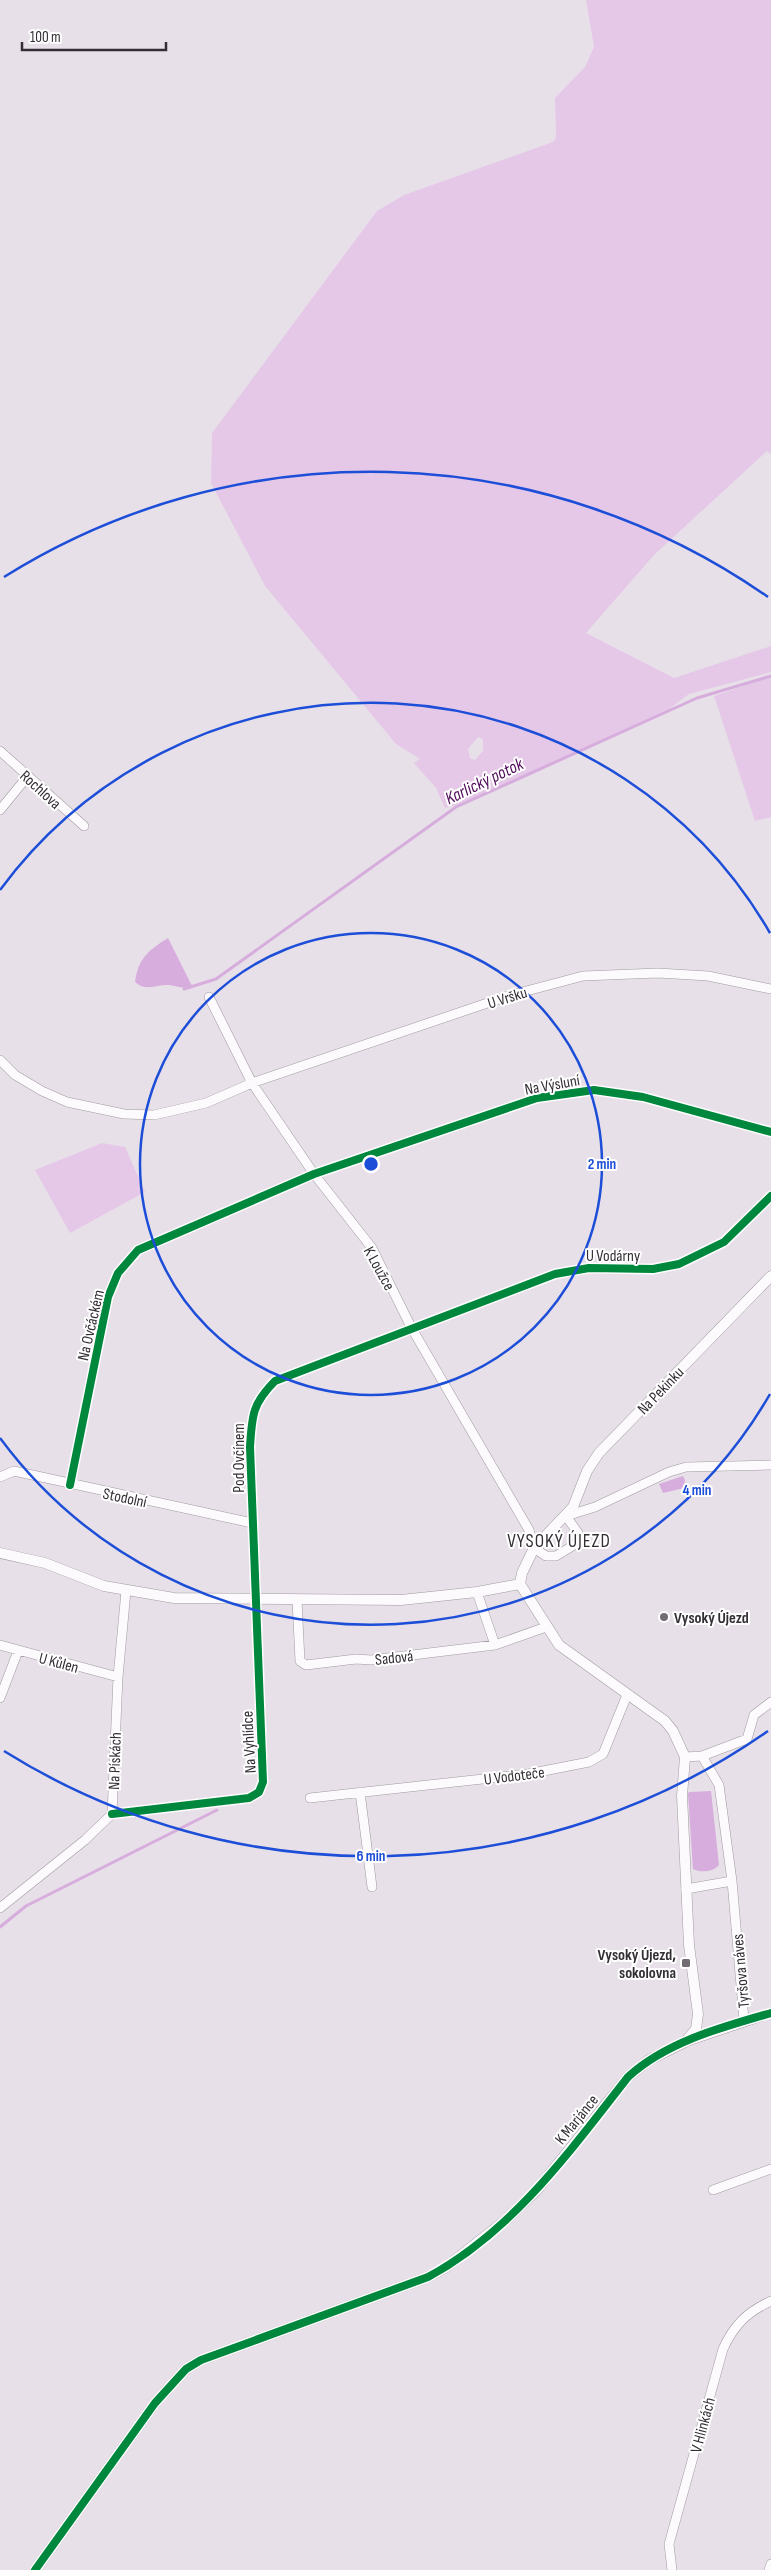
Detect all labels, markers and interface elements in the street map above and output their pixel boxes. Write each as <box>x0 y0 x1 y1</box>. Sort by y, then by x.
scale bar <box>22 20 166 52</box>
text: 100 m <box>30 28 61 47</box>
water label: Karlický potok <box>442 753 528 809</box>
street label: Rochlova <box>16 767 64 813</box>
street label: U Vršku <box>485 983 529 1013</box>
street label: Na Výsluní <box>523 1071 581 1100</box>
centre of rings <box>362 1155 380 1173</box>
text: 2 min <box>588 1155 616 1174</box>
street label: K Loužce <box>359 1243 398 1294</box>
street label: U Vodárny <box>586 1247 640 1266</box>
street label: Na Ovčáckém <box>74 1288 109 1363</box>
street label: Na Pekinku <box>634 1363 688 1419</box>
street label: Pod Ovčínem <box>230 1423 249 1493</box>
text: 4 min <box>683 1481 711 1500</box>
street label: Stodolní <box>101 1485 148 1512</box>
district label: VYSOKÝ ÚJEZD <box>507 1530 611 1553</box>
place label: Vysoký Újezd <box>674 1609 749 1628</box>
marker: Vysoký Újezd <box>658 1611 670 1623</box>
street label: Sadová <box>374 1647 414 1670</box>
street label: U Kůlen <box>37 1649 81 1678</box>
street label: Na Vyhlídce <box>238 1710 261 1774</box>
street label: Na Pískách <box>105 1732 126 1790</box>
street label: U Vodoteče <box>483 1763 546 1790</box>
text: 6 min <box>356 1847 386 1866</box>
street label: Tyršova náves <box>729 1933 754 2009</box>
place label: Vysoký Újezd, sokolovna <box>598 1946 676 1983</box>
marker: Vysoký Újezd, sokolovna <box>680 1957 692 1969</box>
street label: K Marjánce <box>551 2091 603 2149</box>
street label: V Hlinkách <box>687 2396 720 2455</box>

